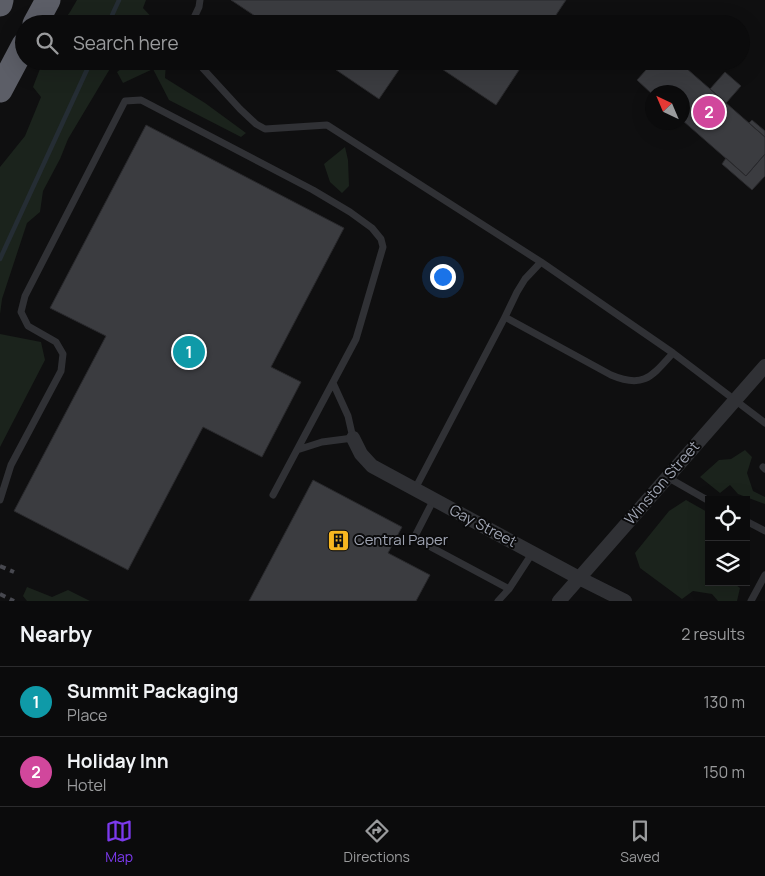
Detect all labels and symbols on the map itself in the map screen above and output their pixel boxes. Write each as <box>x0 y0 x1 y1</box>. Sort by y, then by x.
north arrow <box>645 85 690 130</box>
pin: 2 <box>693 93 725 131</box>
your location <box>430 264 456 290</box>
pin: 1 <box>173 333 205 371</box>
street label: Winston Street <box>619 436 704 529</box>
street label: Gay Street <box>446 499 521 552</box>
building icon: Central Paper <box>326 528 350 552</box>
place label: Central Paper <box>354 529 449 550</box>

